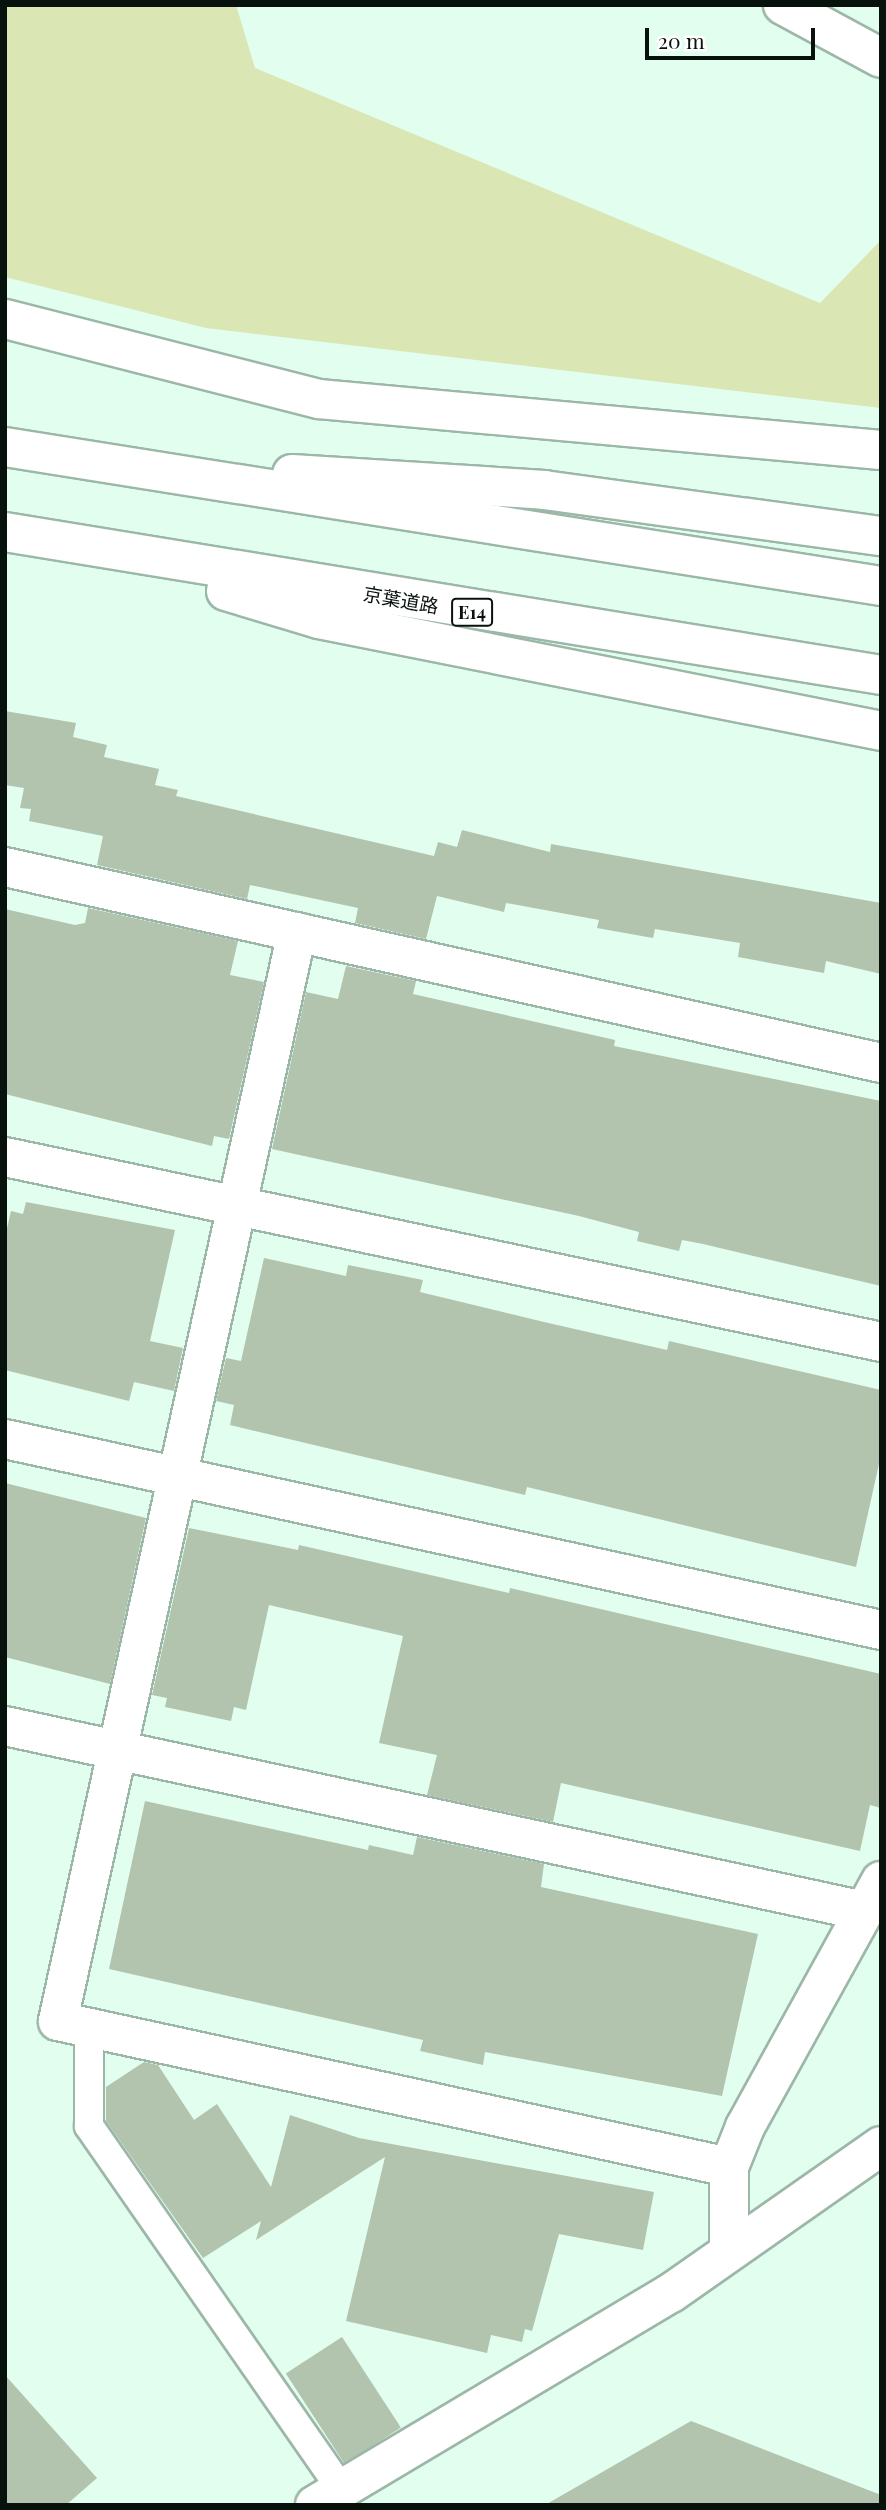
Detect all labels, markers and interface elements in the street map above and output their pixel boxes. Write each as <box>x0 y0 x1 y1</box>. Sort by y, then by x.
scale bar <box>648 14 818 58</box>
text: 20 m <box>658 26 705 54</box>
street label: 京葉道路 <box>362 582 440 618</box>
road number: E14 <box>451 598 493 626</box>

